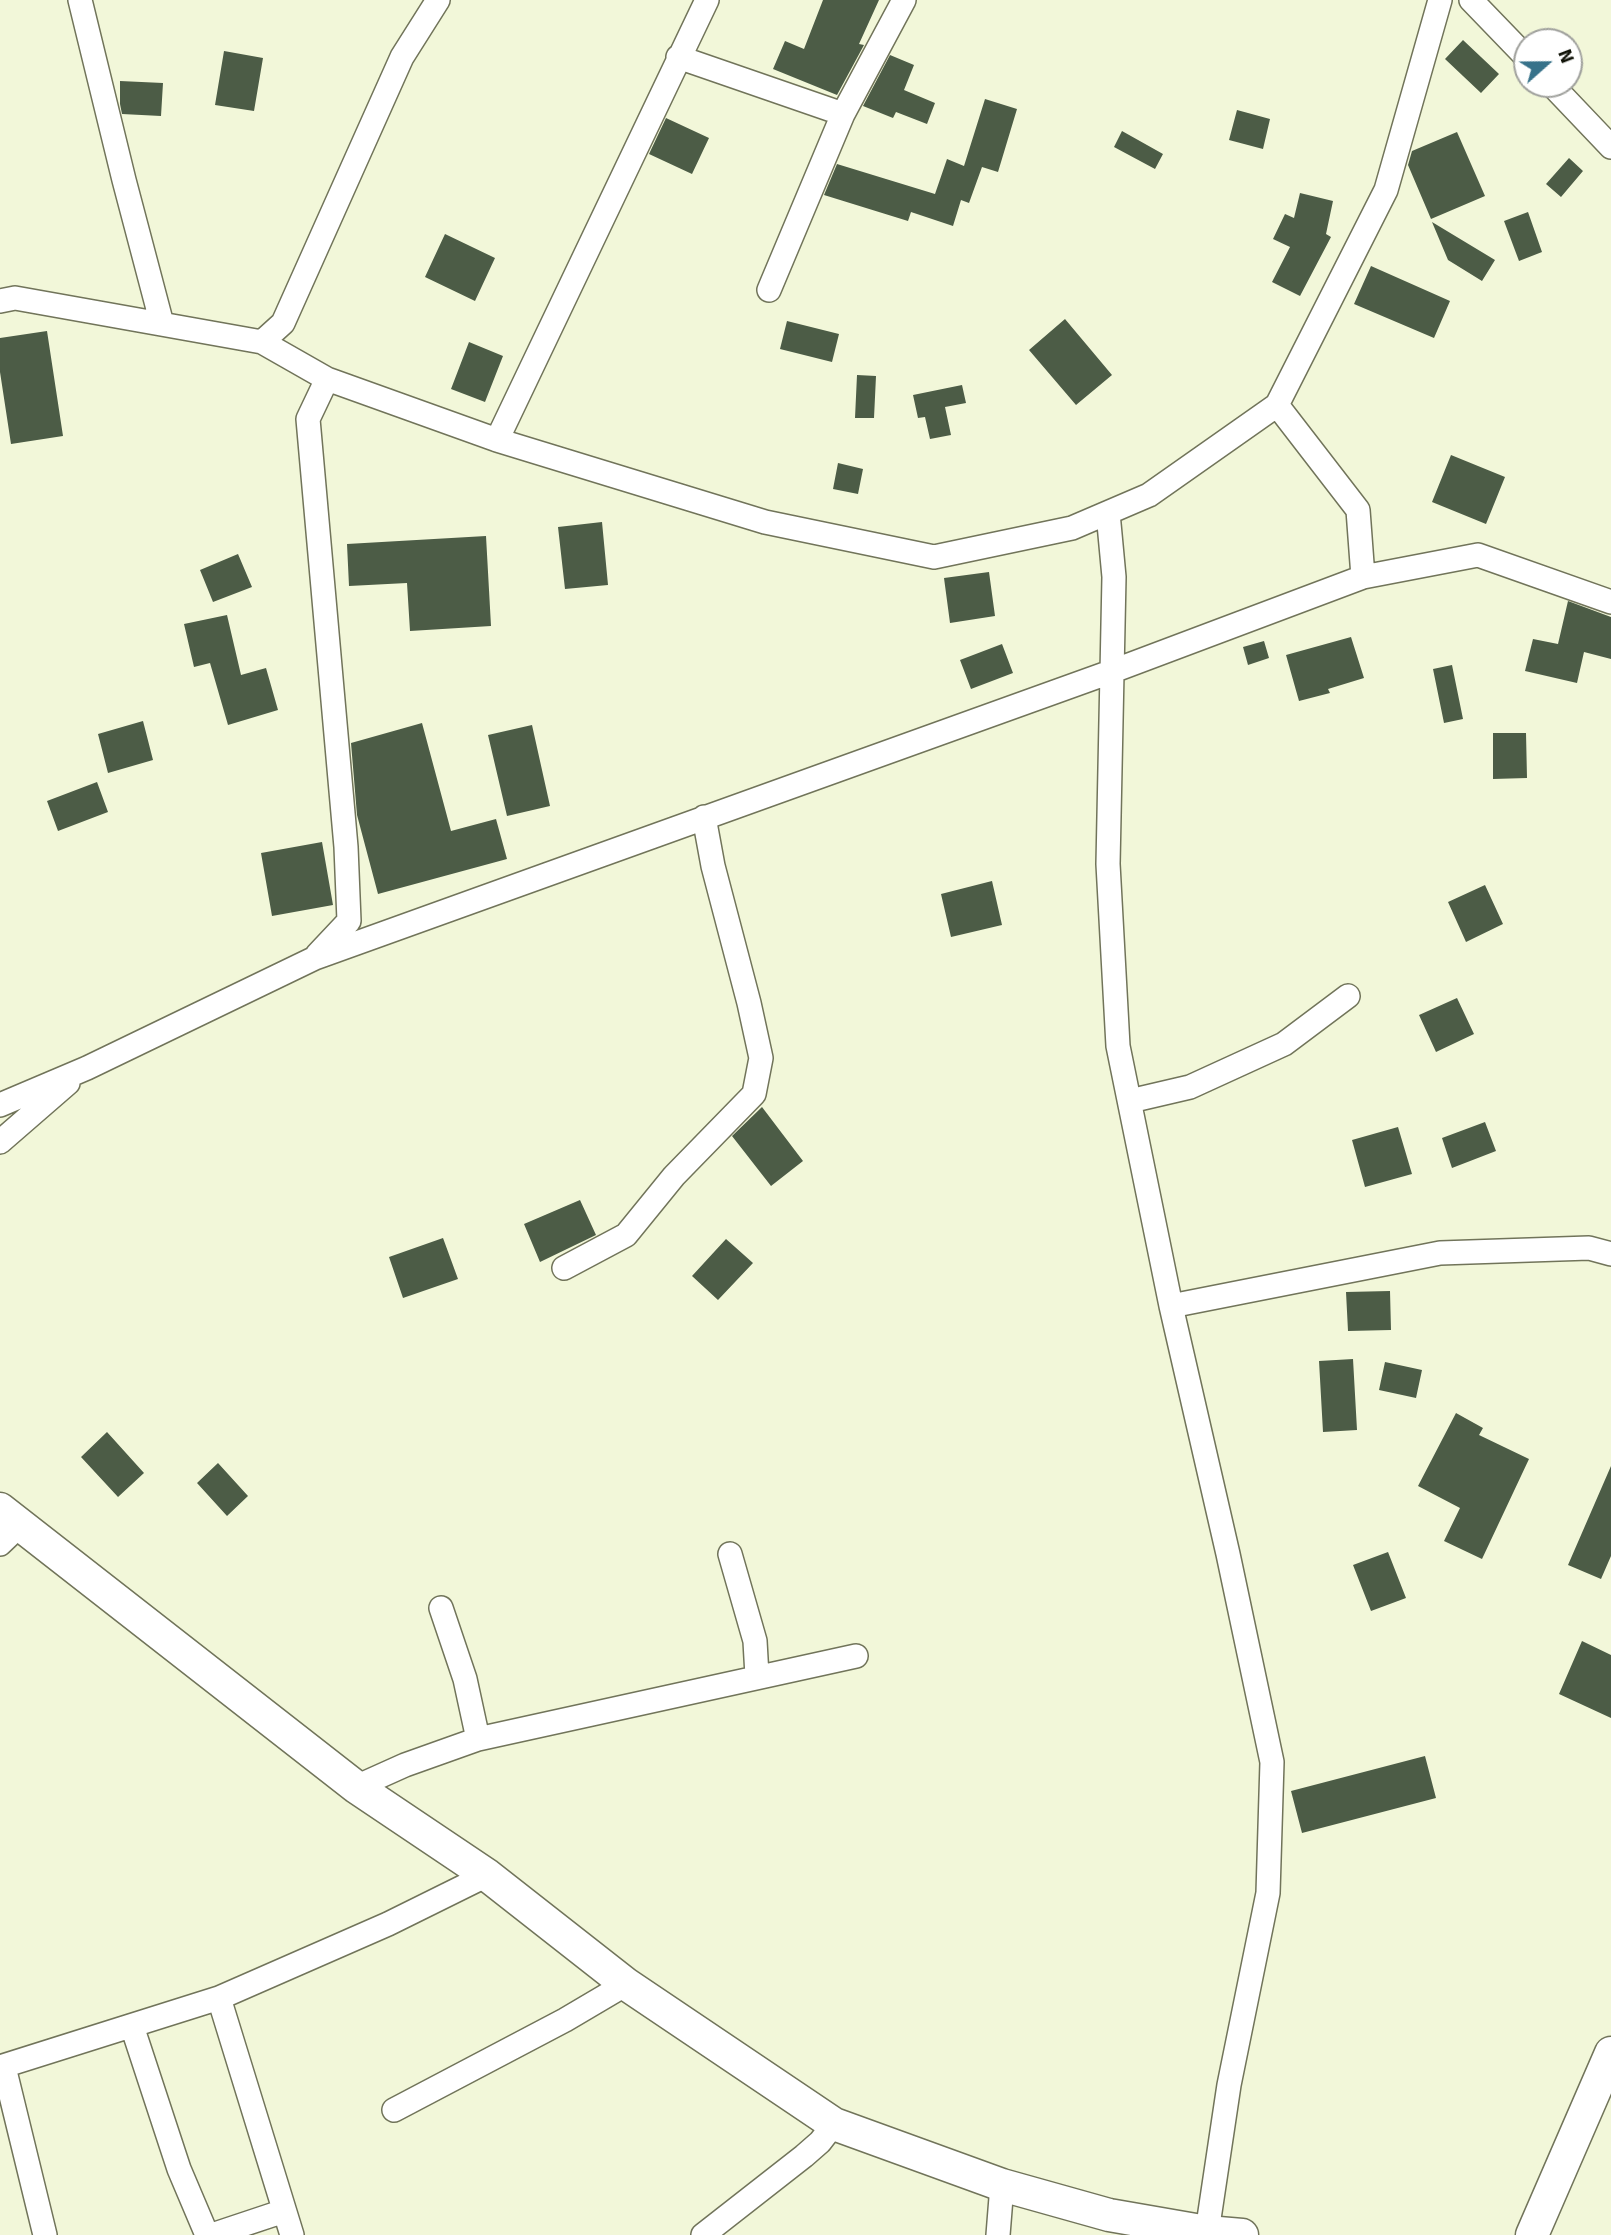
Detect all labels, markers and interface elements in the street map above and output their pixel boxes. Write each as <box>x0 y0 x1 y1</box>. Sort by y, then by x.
north arrow <box>1513 28 1583 98</box>
text: N <box>1552 46 1579 67</box>

